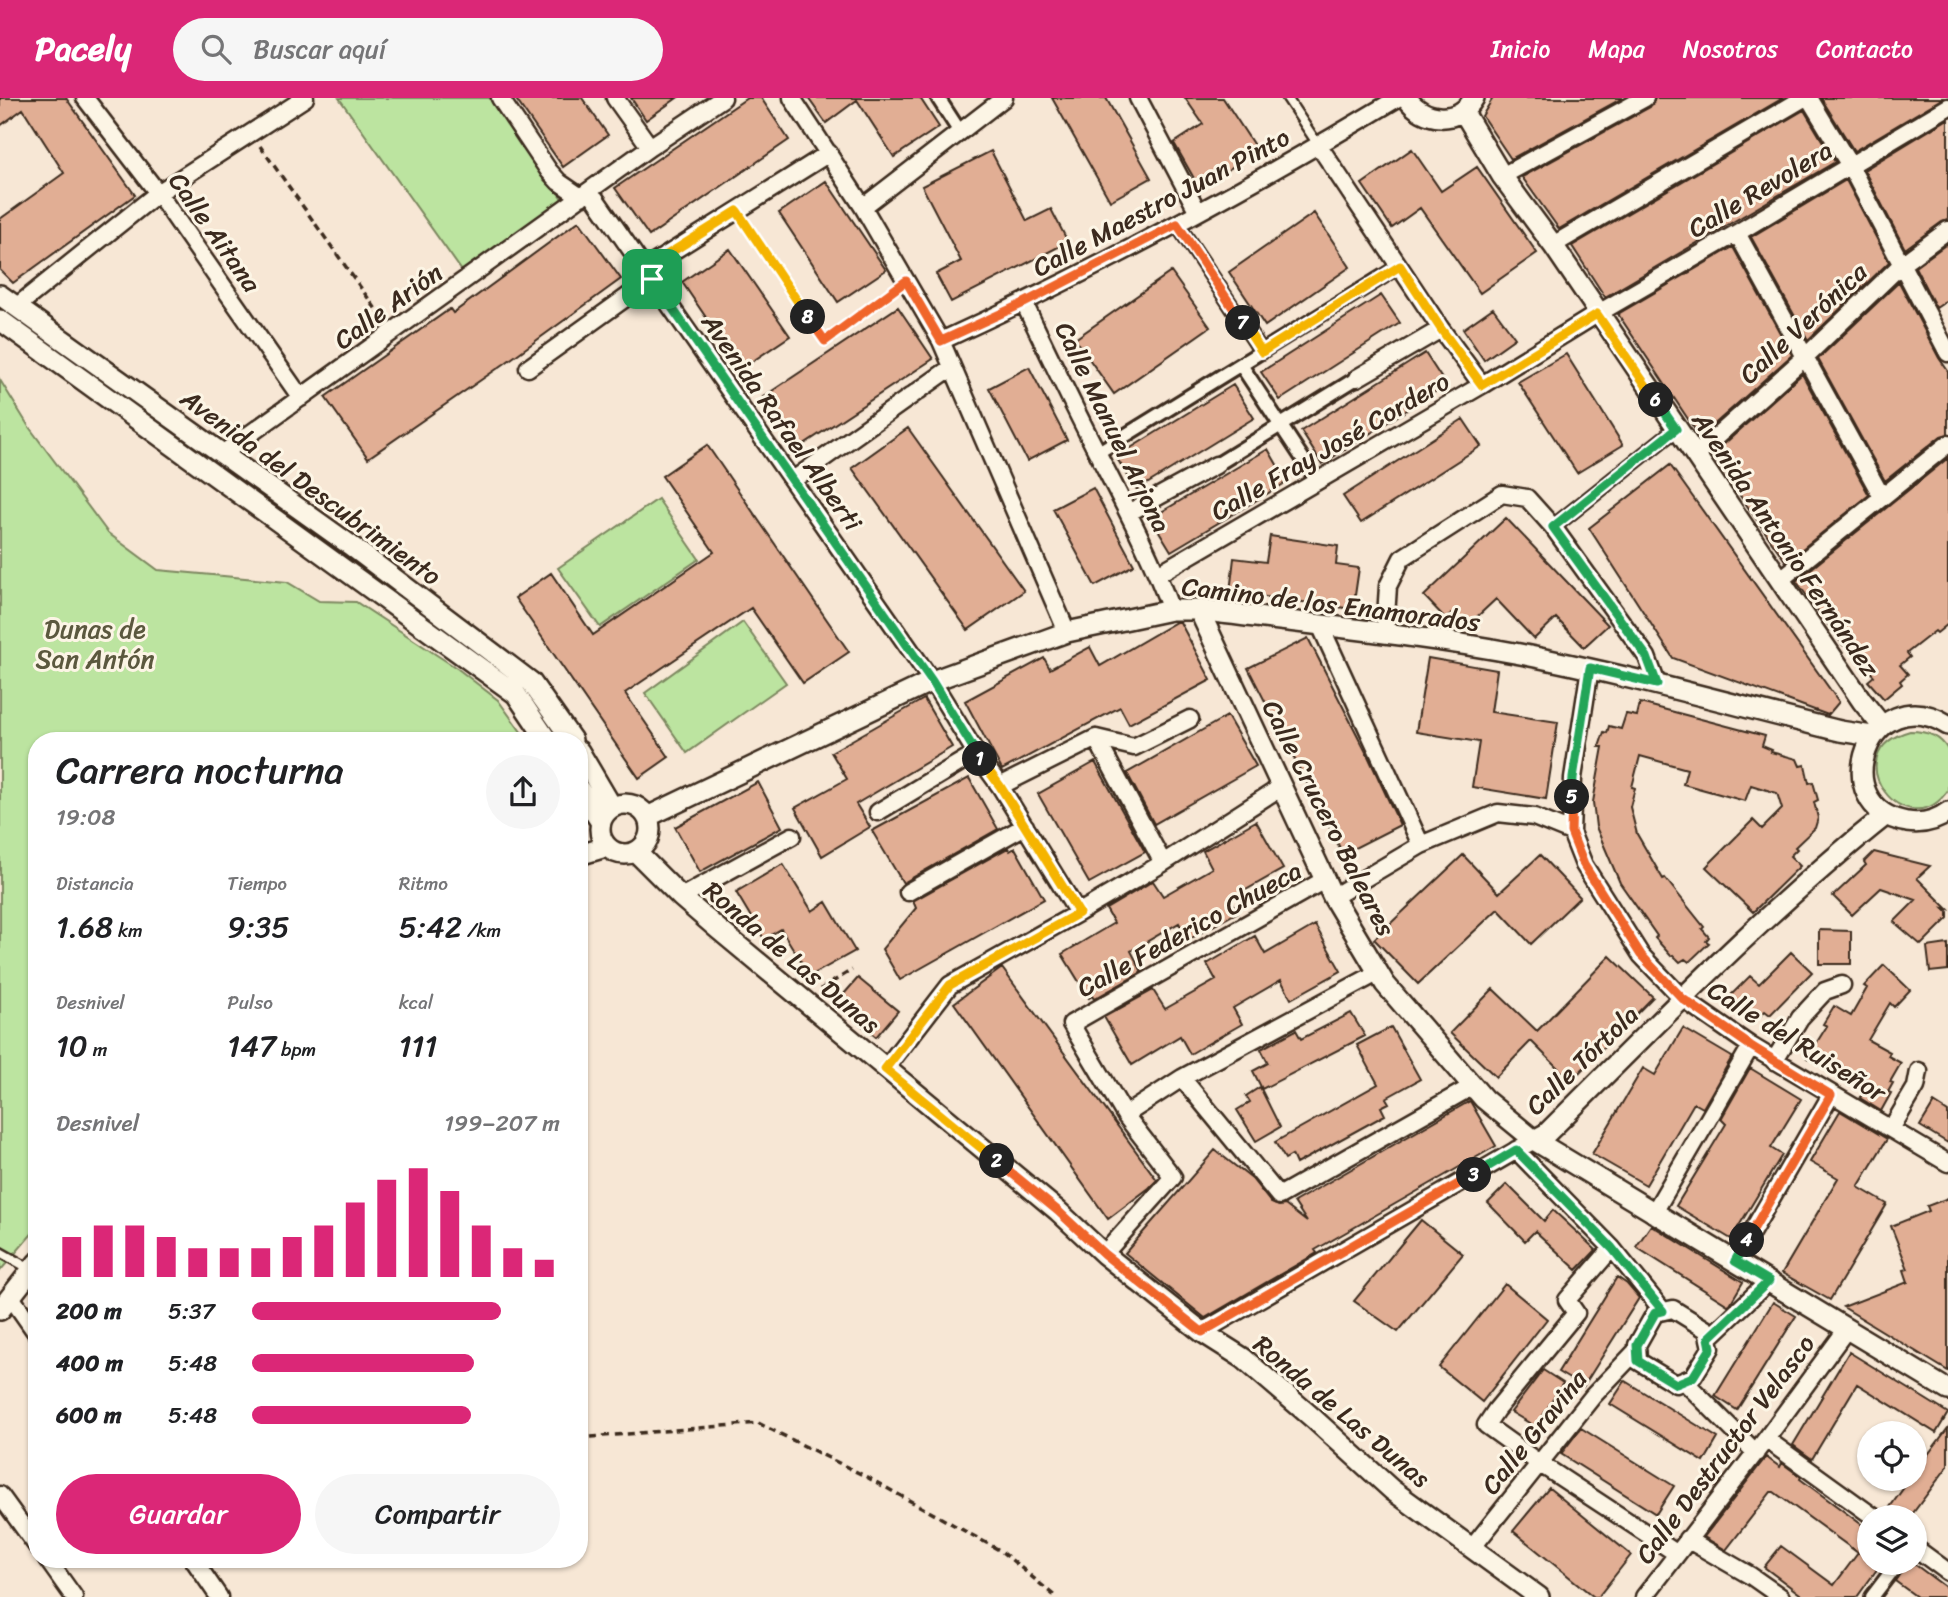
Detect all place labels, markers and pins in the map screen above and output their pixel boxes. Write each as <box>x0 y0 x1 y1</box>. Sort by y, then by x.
pin <box>622 249 682 309</box>
pin: 8 <box>790 300 826 334</box>
pin: 7 <box>1226 306 1260 341</box>
pin: 6 <box>1638 382 1674 418</box>
pin: 1 <box>962 742 998 776</box>
pin: 5 <box>1554 780 1590 814</box>
pin: 2 <box>979 1144 1014 1178</box>
pin: 3 <box>1456 1158 1492 1192</box>
pin: 4 <box>1730 1222 1764 1258</box>

